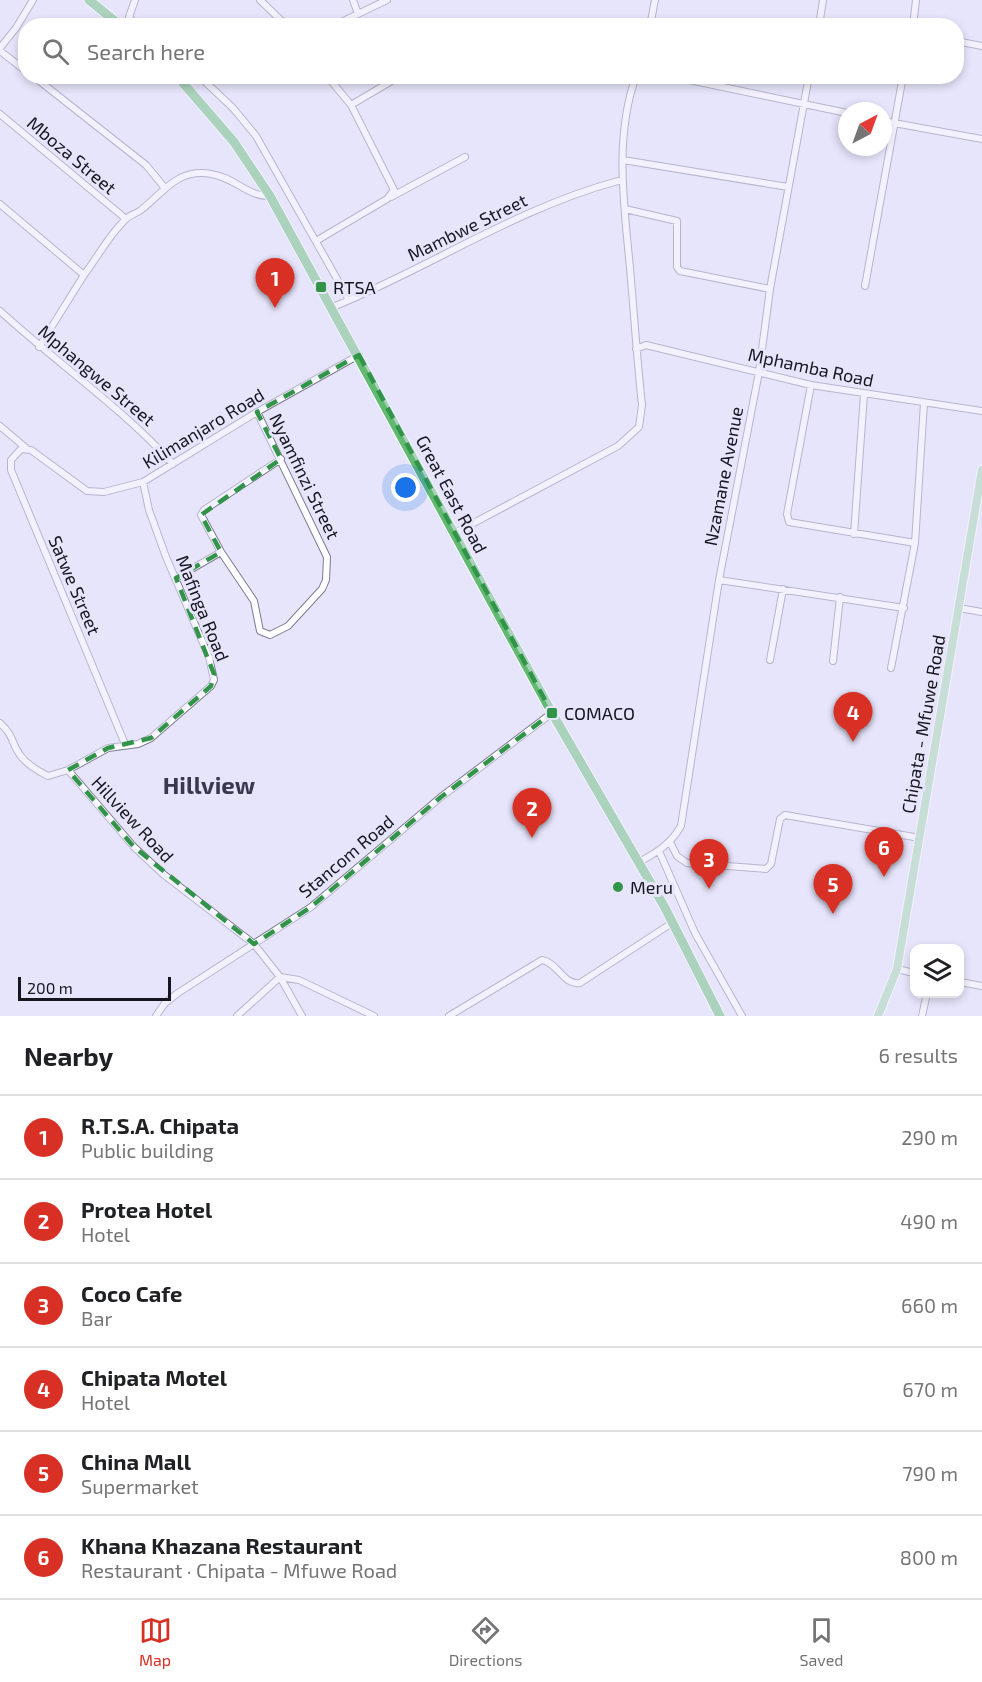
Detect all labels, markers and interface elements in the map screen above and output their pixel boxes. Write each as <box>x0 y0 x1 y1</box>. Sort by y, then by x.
search box <box>18 18 964 84</box>
icon: search <box>39 35 72 68</box>
text: Search here <box>87 38 205 64</box>
north arrow <box>838 102 892 156</box>
street label: Mboza Street <box>23 111 121 199</box>
street label: Mambwe Street <box>404 189 530 265</box>
pin: 1 <box>256 258 294 308</box>
place label: RTSA <box>333 276 376 298</box>
marker: RTSA <box>314 280 328 294</box>
street label: Mphangwe Street <box>34 320 160 430</box>
street label: Mphamba Road <box>746 343 876 391</box>
street label: Kilimanjaro Road <box>138 383 268 473</box>
street label: Nzamane Avenue <box>699 404 747 548</box>
street label: Nyamfinzi Street <box>265 410 345 542</box>
street label: Great East Road <box>412 431 492 557</box>
your location <box>391 473 420 502</box>
street label: Satwe Street <box>44 532 106 638</box>
street label: Mafinga Road <box>172 552 234 664</box>
street label: Chipata - Mfuwe Road <box>896 633 950 815</box>
pin: 4 <box>834 692 872 742</box>
place label: COMACO <box>564 702 635 724</box>
marker: COMACO <box>545 706 559 720</box>
district label: Hillview <box>163 770 256 799</box>
street label: Hillview Road <box>87 771 179 867</box>
pin: 2 <box>512 788 552 838</box>
street label: Stancom Road <box>294 810 398 902</box>
pin: 6 <box>864 828 904 877</box>
pin: 3 <box>690 840 728 889</box>
pin: 5 <box>814 864 852 914</box>
place label: Meru <box>630 876 673 898</box>
marker: Meru <box>611 880 625 894</box>
map controls <box>910 944 964 998</box>
button: layers <box>910 944 964 998</box>
scale bar <box>18 974 171 1001</box>
text: 200 m <box>27 978 73 997</box>
text: Nearby <box>24 1040 113 1071</box>
text: 6 results <box>878 1043 958 1067</box>
text: R.T.S.A. Chipata <box>81 1112 239 1138</box>
text: 1 <box>39 1125 48 1149</box>
text: 290 m <box>901 1125 958 1149</box>
text: Public building <box>81 1138 214 1162</box>
text: Protea Hotel <box>81 1196 212 1222</box>
text: 2 <box>38 1209 49 1233</box>
text: 490 m <box>900 1209 958 1233</box>
text: Hotel <box>81 1222 130 1246</box>
text: Coco Cafe <box>81 1280 182 1306</box>
text: 3 <box>38 1293 49 1317</box>
text: 660 m <box>901 1293 958 1317</box>
text: Bar <box>81 1306 112 1330</box>
text: Chipata Motel <box>81 1364 227 1390</box>
text: 4 <box>37 1377 50 1401</box>
text: 670 m <box>902 1377 958 1401</box>
text: Hotel <box>81 1390 130 1414</box>
text: China Mall <box>81 1448 191 1474</box>
text: 5 <box>38 1461 49 1485</box>
text: 790 m <box>902 1461 958 1485</box>
text: Supermarket <box>81 1474 199 1498</box>
text: Khana Khazana Restaurant <box>81 1532 362 1558</box>
text: 6 <box>38 1545 49 1569</box>
text: 800 m <box>900 1545 958 1569</box>
text: Restaurant · Chipata - Mfuwe Road <box>81 1558 397 1582</box>
tab: Map <box>139 1614 172 1669</box>
tab: Directions <box>449 1614 522 1669</box>
tab: Saved <box>800 1614 843 1669</box>

